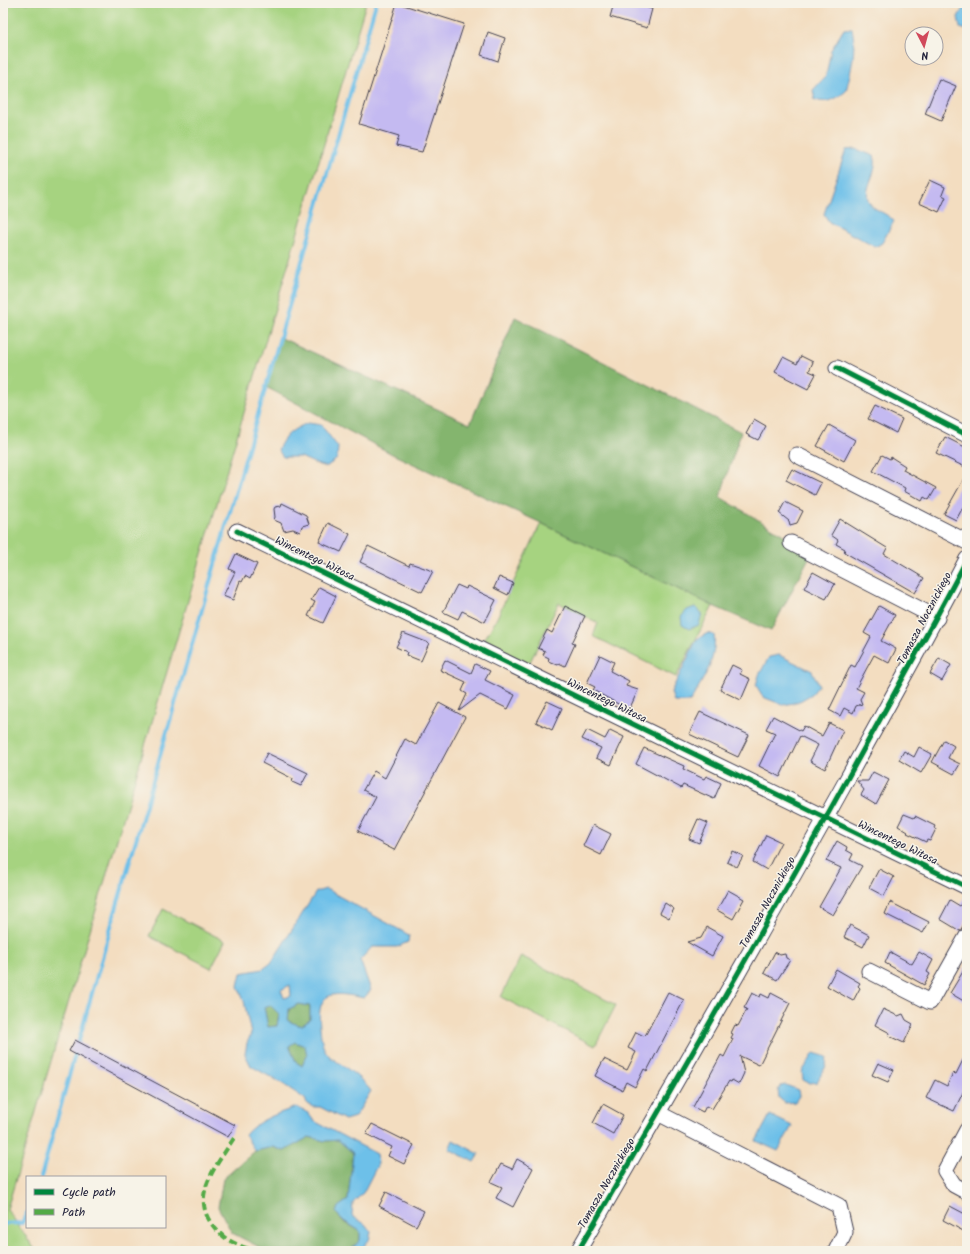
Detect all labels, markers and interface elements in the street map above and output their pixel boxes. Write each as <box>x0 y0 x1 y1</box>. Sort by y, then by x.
north arrow <box>904 26 944 66</box>
text: N <box>920 46 929 64</box>
street label: Wincentego Witosa <box>272 532 358 586</box>
street label: Tomasza Nocznickiego <box>893 569 957 668</box>
street label: Wincentego Witosa <box>564 674 650 728</box>
street label: Wincentego Witosa <box>855 816 941 870</box>
street label: Tomasza Nocznickiego <box>735 853 801 952</box>
street label: Tomasza Nocznickiego <box>573 1135 640 1232</box>
legend <box>26 1176 166 1228</box>
text: Cycle path <box>62 1183 116 1202</box>
text: Path <box>62 1203 85 1222</box>

